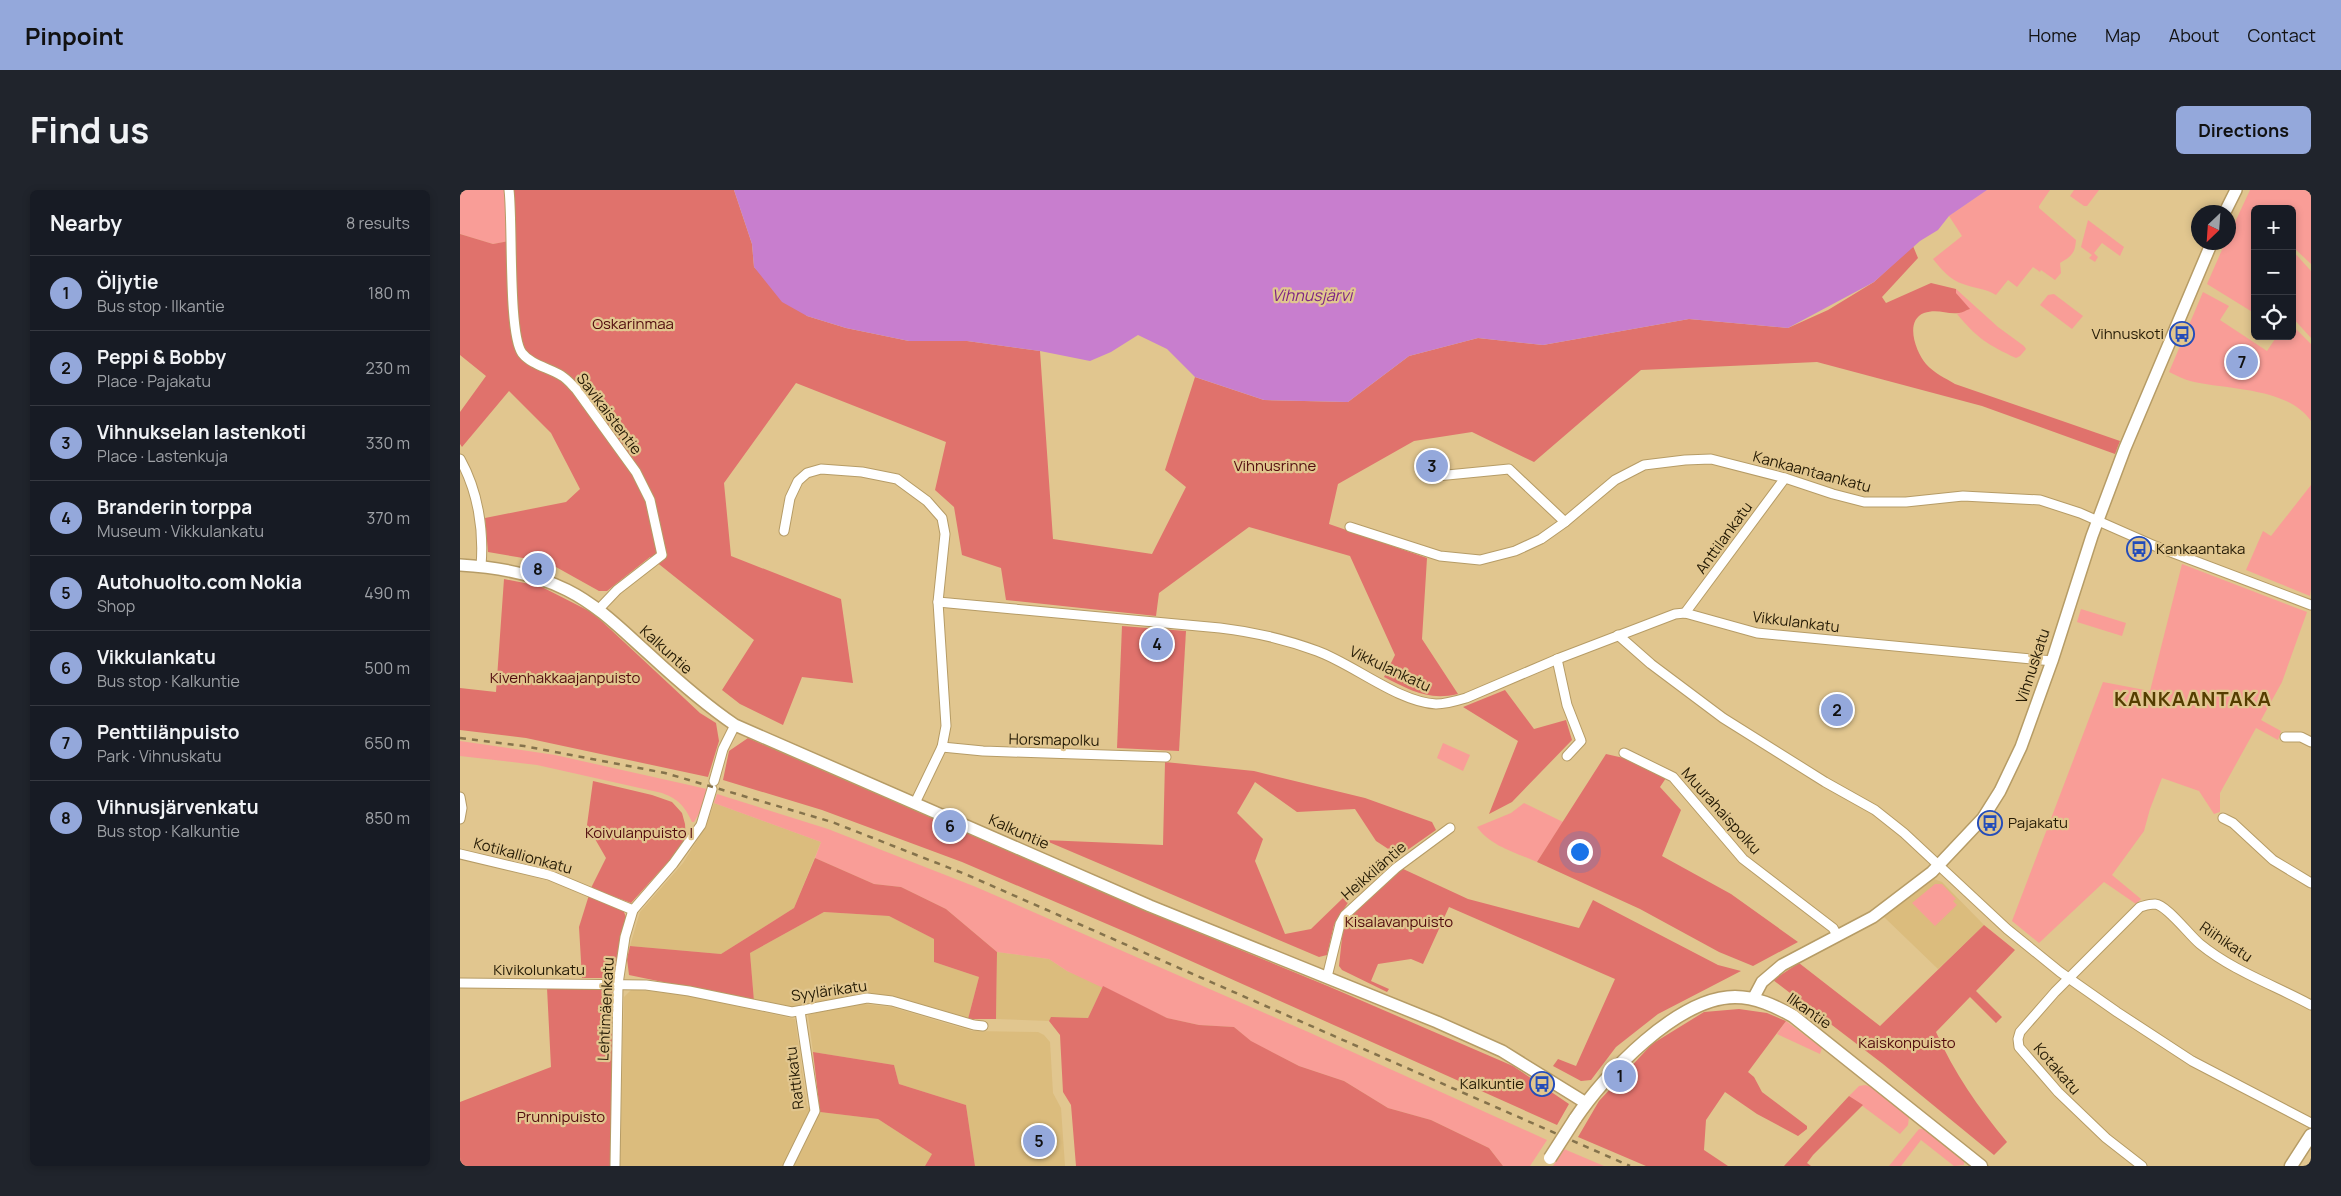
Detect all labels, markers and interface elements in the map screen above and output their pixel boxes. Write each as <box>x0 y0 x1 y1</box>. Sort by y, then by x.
text: Pinpoint <box>25 19 124 52</box>
text: Home <box>2028 23 2077 47</box>
text: Map <box>2105 23 2141 47</box>
text: About <box>2169 23 2219 47</box>
text: Contact <box>2247 23 2316 47</box>
text: Find us <box>30 106 149 154</box>
button: Directions <box>2176 106 2311 154</box>
north arrow <box>2191 205 2236 250</box>
map controls <box>2251 205 2296 340</box>
button: + <box>2251 205 2296 250</box>
text: Nearby <box>50 209 122 237</box>
text: 8 results <box>346 212 410 234</box>
button: − <box>2251 250 2296 295</box>
text: Öljytie <box>97 269 158 295</box>
text: 1 <box>62 282 70 304</box>
text: 180 m <box>368 282 410 304</box>
water label: Vihnusjärvi <box>1272 284 1355 306</box>
text: Bus stop · Ilkantie <box>97 295 225 317</box>
button: locate <box>2251 295 2296 340</box>
park label: Oskarinmaa <box>592 313 674 334</box>
bus stop icon: Vihnuskoti <box>2169 321 2195 347</box>
place label: Vihnuskoti <box>2091 323 2164 344</box>
pin: 7 <box>2226 343 2258 381</box>
text: Peppi & Bobby <box>97 344 226 370</box>
text: 2 <box>61 357 71 379</box>
text: 230 m <box>366 357 410 379</box>
street label: Savikaistentie <box>572 369 647 459</box>
text: Place · Pajakatu <box>97 370 211 392</box>
text: Vihnukselan lastenkoti <box>97 419 306 445</box>
text: 3 <box>61 432 71 454</box>
text: 330 m <box>366 432 410 454</box>
text: Place · Lastenkuja <box>97 445 228 467</box>
street label: Kankaantaankatu <box>1751 446 1873 497</box>
pin: 3 <box>1416 447 1448 485</box>
park label: Vihnusrinne <box>1234 455 1316 476</box>
text: Branderin torppa <box>97 494 252 520</box>
street label: Anttilankatu <box>1690 497 1757 578</box>
text: 4 <box>61 507 71 529</box>
text: 370 m <box>367 507 410 529</box>
text: Museum · Vikkulankatu <box>97 520 264 542</box>
bus stop icon: Kankaantaka <box>2126 536 2152 562</box>
place label: Kankaantaka <box>2156 538 2245 559</box>
pin: 8 <box>522 550 554 588</box>
text: Autohuolto.com Nokia <box>97 569 302 595</box>
text: 5 <box>61 582 71 604</box>
text: 490 m <box>364 582 410 604</box>
text: Shop <box>97 595 135 617</box>
street label: Vikkulankatu <box>1751 606 1841 637</box>
street label: Kalkuntie <box>635 620 697 679</box>
pin: 4 <box>1141 625 1173 663</box>
street label: Vihnuskatu <box>2011 626 2054 706</box>
street label: Vikkulankatu <box>1346 641 1434 697</box>
text: Vikkulankatu <box>97 644 216 670</box>
text: 6 <box>61 657 71 679</box>
text: 500 m <box>364 657 410 679</box>
park label: Kivenhakkaajanpuisto <box>490 667 640 688</box>
text: Bus stop · Kalkuntie <box>97 670 240 692</box>
district label: KANKAANTAKA <box>2114 685 2272 712</box>
pin: 2 <box>1821 691 1853 729</box>
text: Penttilänpuisto <box>97 719 239 745</box>
street label: Horsmapolku <box>1008 728 1100 751</box>
text: 7 <box>62 732 70 754</box>
text: 650 m <box>364 732 410 754</box>
text: Park · Vihnuskatu <box>97 745 222 767</box>
street label: Muurahaispolku <box>1677 763 1766 859</box>
text: Vihnusjärvenkatu <box>97 794 259 820</box>
text: 8 <box>61 807 71 829</box>
text: 850 m <box>365 807 410 829</box>
pin: 6 <box>934 807 966 845</box>
street label: Kalkuntie <box>986 809 1053 854</box>
bus stop icon: Pajakatu <box>1977 810 2003 836</box>
place label: Pajakatu <box>2008 812 2068 833</box>
text: Bus stop · Kalkuntie <box>97 820 240 842</box>
park label: Koivulanpuisto I <box>585 822 693 843</box>
street label: Kotikallionkatu <box>471 832 575 879</box>
street label: Heikkiläntie <box>1337 836 1411 905</box>
your location <box>1567 839 1593 865</box>
park label: Kisalavanpuisto <box>1345 911 1453 932</box>
street label: Riihikatu <box>2196 916 2257 967</box>
street label: Lehtimäenkatu <box>592 956 619 1061</box>
street label: Kivikolunkatu <box>493 959 585 980</box>
street label: Syylärikatu <box>790 975 868 1006</box>
street label: Ilkantie <box>1783 988 1836 1034</box>
park label: Kaiskonpuisto <box>1858 1032 1956 1053</box>
street label: Kotakatu <box>2029 1038 2086 1099</box>
street label: Rattikatu <box>780 1045 809 1111</box>
pin: 1 <box>1604 1057 1636 1095</box>
bus stop icon: Kalkuntie <box>1529 1071 1555 1097</box>
place label: Kalkuntie <box>1460 1073 1524 1094</box>
park label: Prunnipuisto <box>517 1106 605 1127</box>
pin: 5 <box>1023 1122 1055 1160</box>

